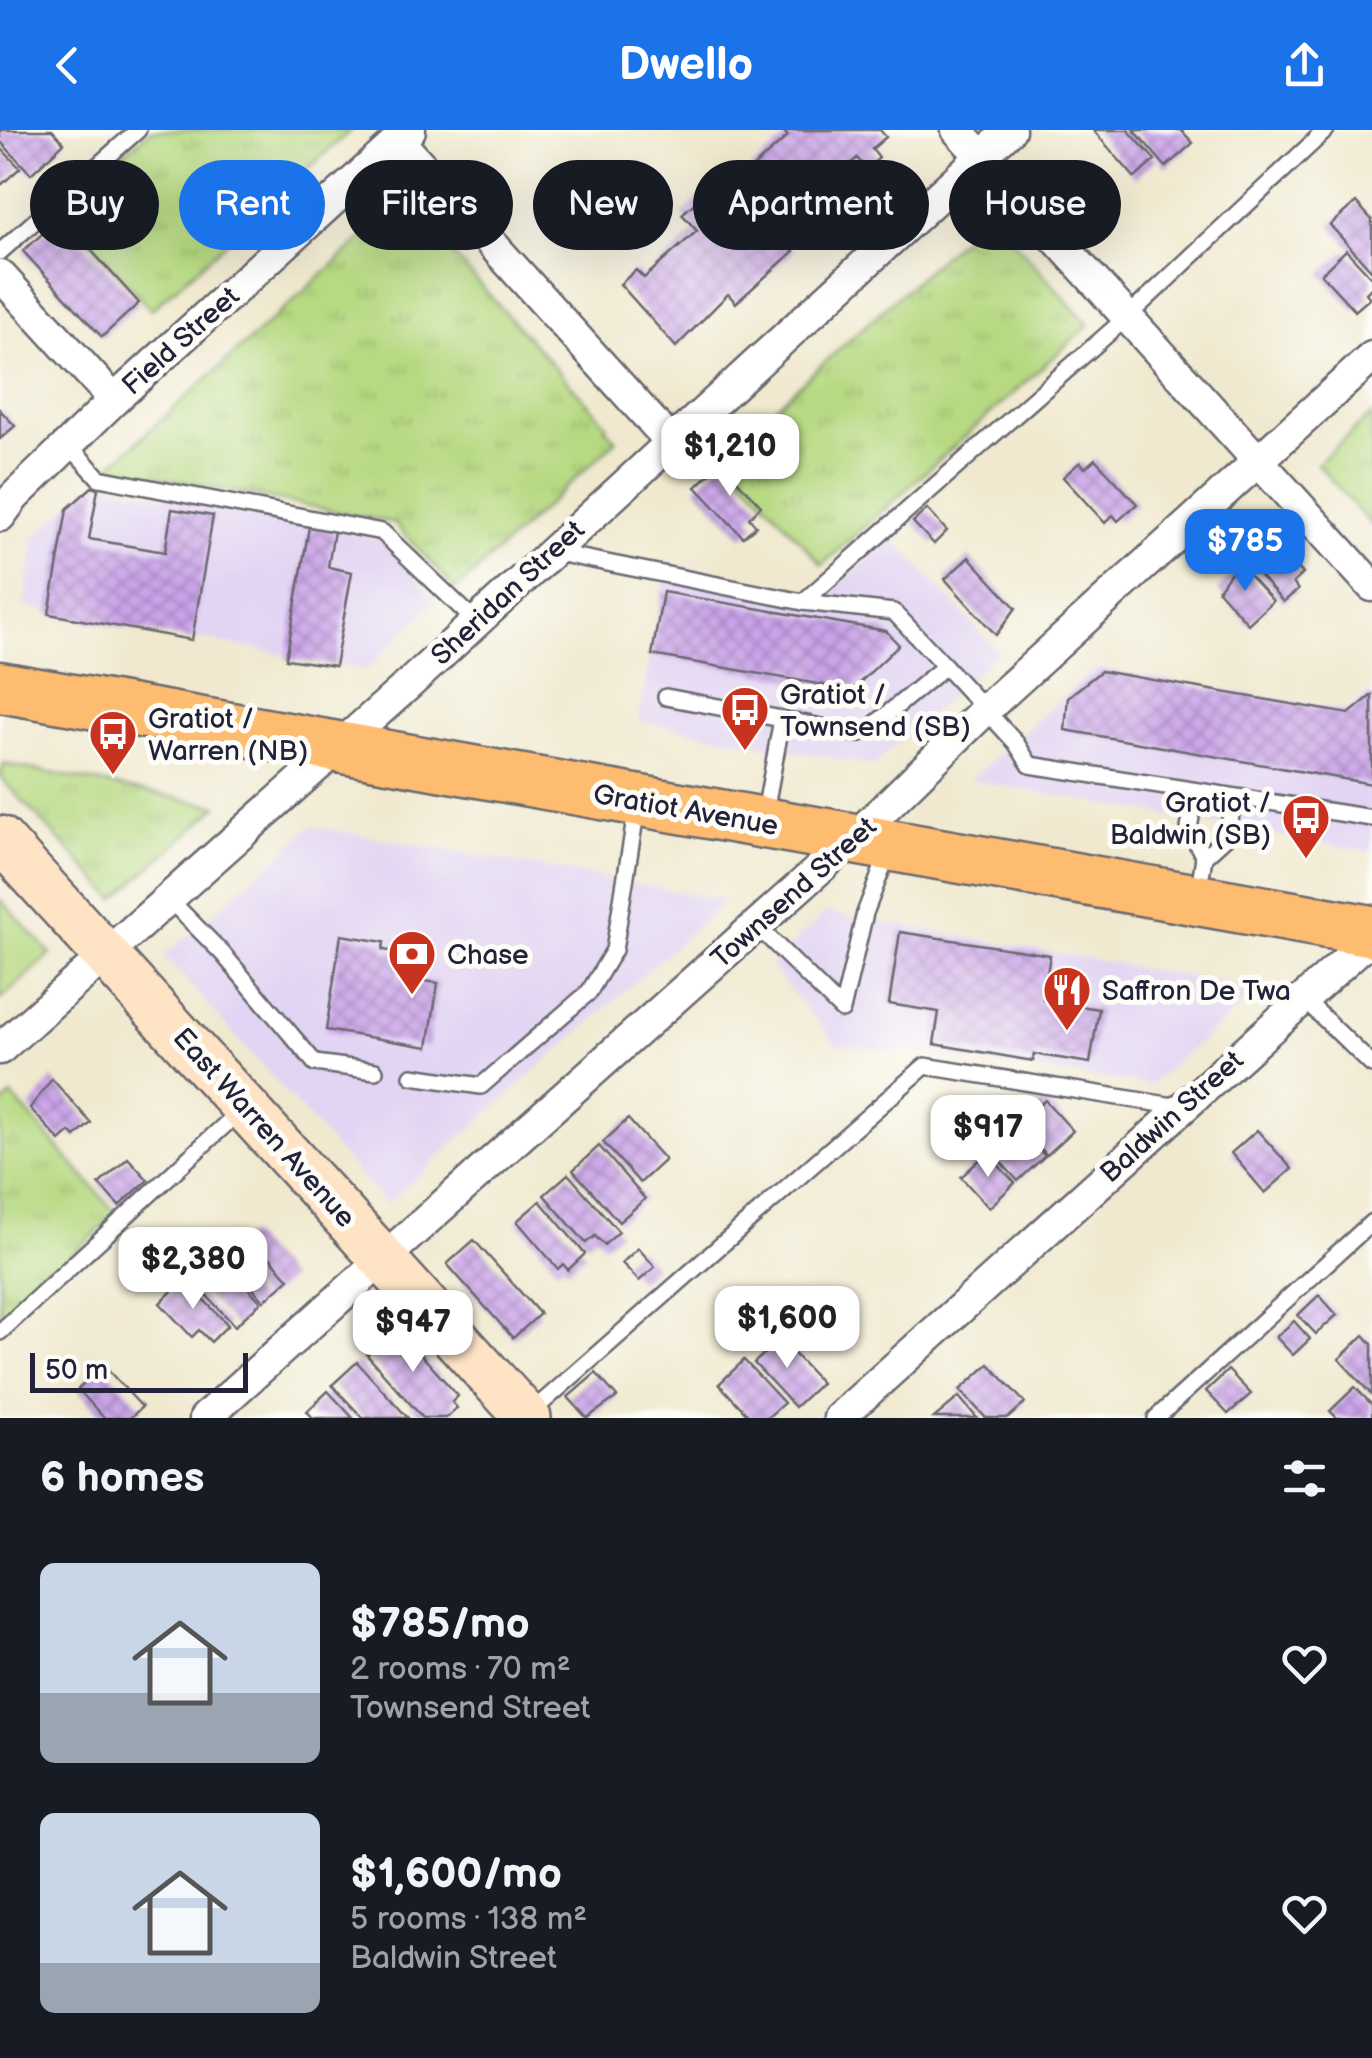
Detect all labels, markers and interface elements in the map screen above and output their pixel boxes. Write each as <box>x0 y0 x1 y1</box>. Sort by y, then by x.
icon: back <box>40 38 95 93</box>
text: Dwello <box>619 38 753 93</box>
icon: share <box>1277 38 1332 93</box>
chip: Buy <box>30 160 159 250</box>
chip: Rent <box>179 160 325 250</box>
chip: Filters <box>345 160 513 250</box>
chip: New <box>533 160 673 250</box>
chip: Apartment <box>693 160 929 250</box>
chip: House <box>949 160 1121 250</box>
street label: Field Street <box>116 280 247 402</box>
pin: $1,210 <box>649 414 811 499</box>
text: $1,210 <box>683 427 777 466</box>
pin: $785 <box>1186 509 1304 594</box>
street label: Sheridan Street <box>425 513 592 672</box>
text: $785 <box>1207 522 1283 561</box>
place label: Gratiot / Townsend (SB) <box>780 679 971 744</box>
bus stop icon: Gratiot / Townsend (SB) <box>719 684 771 752</box>
place label: Gratiot / Warren (NB) <box>148 703 308 768</box>
bus stop icon: Gratiot / Warren (NB) <box>87 708 139 776</box>
street label: Gratiot Avenue <box>591 778 781 843</box>
place label: Gratiot / Baldwin (SB) <box>1110 787 1271 852</box>
bus stop icon: Gratiot / Baldwin (SB) <box>1280 792 1332 860</box>
street label: Townsend Street <box>705 810 884 976</box>
bank icon: Chase <box>386 928 438 996</box>
place label: Chase <box>447 939 529 972</box>
restaurant icon: Saffron De Twa <box>1041 964 1093 1032</box>
place label: Saffron De Twa <box>1102 975 1291 1008</box>
street label: East Warren Avenue <box>166 1022 362 1234</box>
street label: Baldwin Street <box>1094 1044 1251 1190</box>
pin: $917 <box>929 1095 1047 1180</box>
text: $917 <box>953 1108 1023 1147</box>
pin: $2,380 <box>112 1227 274 1312</box>
text: $2,380 <box>140 1240 246 1279</box>
pin: $1,600 <box>706 1286 868 1371</box>
pin: $947 <box>354 1290 472 1375</box>
text: $1,600 <box>737 1299 837 1338</box>
text: $947 <box>375 1303 451 1342</box>
scale bar <box>30 1348 248 1392</box>
text: 50 m <box>45 1354 108 1387</box>
icon: filters <box>1277 1451 1332 1506</box>
text: 6 homes <box>40 1453 204 1504</box>
text: $785/mo <box>350 1599 530 1650</box>
icon: home <box>120 1603 240 1723</box>
icon: heart <box>1277 1636 1332 1691</box>
text: 2 rooms · 70 m² <box>350 1650 571 1689</box>
text: Townsend Street <box>350 1689 590 1728</box>
text: $1,600/mo <box>350 1849 562 1900</box>
icon: home <box>120 1853 240 1973</box>
icon: heart <box>1277 1886 1332 1941</box>
text: 5 rooms · 138 m² <box>350 1900 587 1939</box>
text: Baldwin Street <box>350 1939 557 1978</box>

